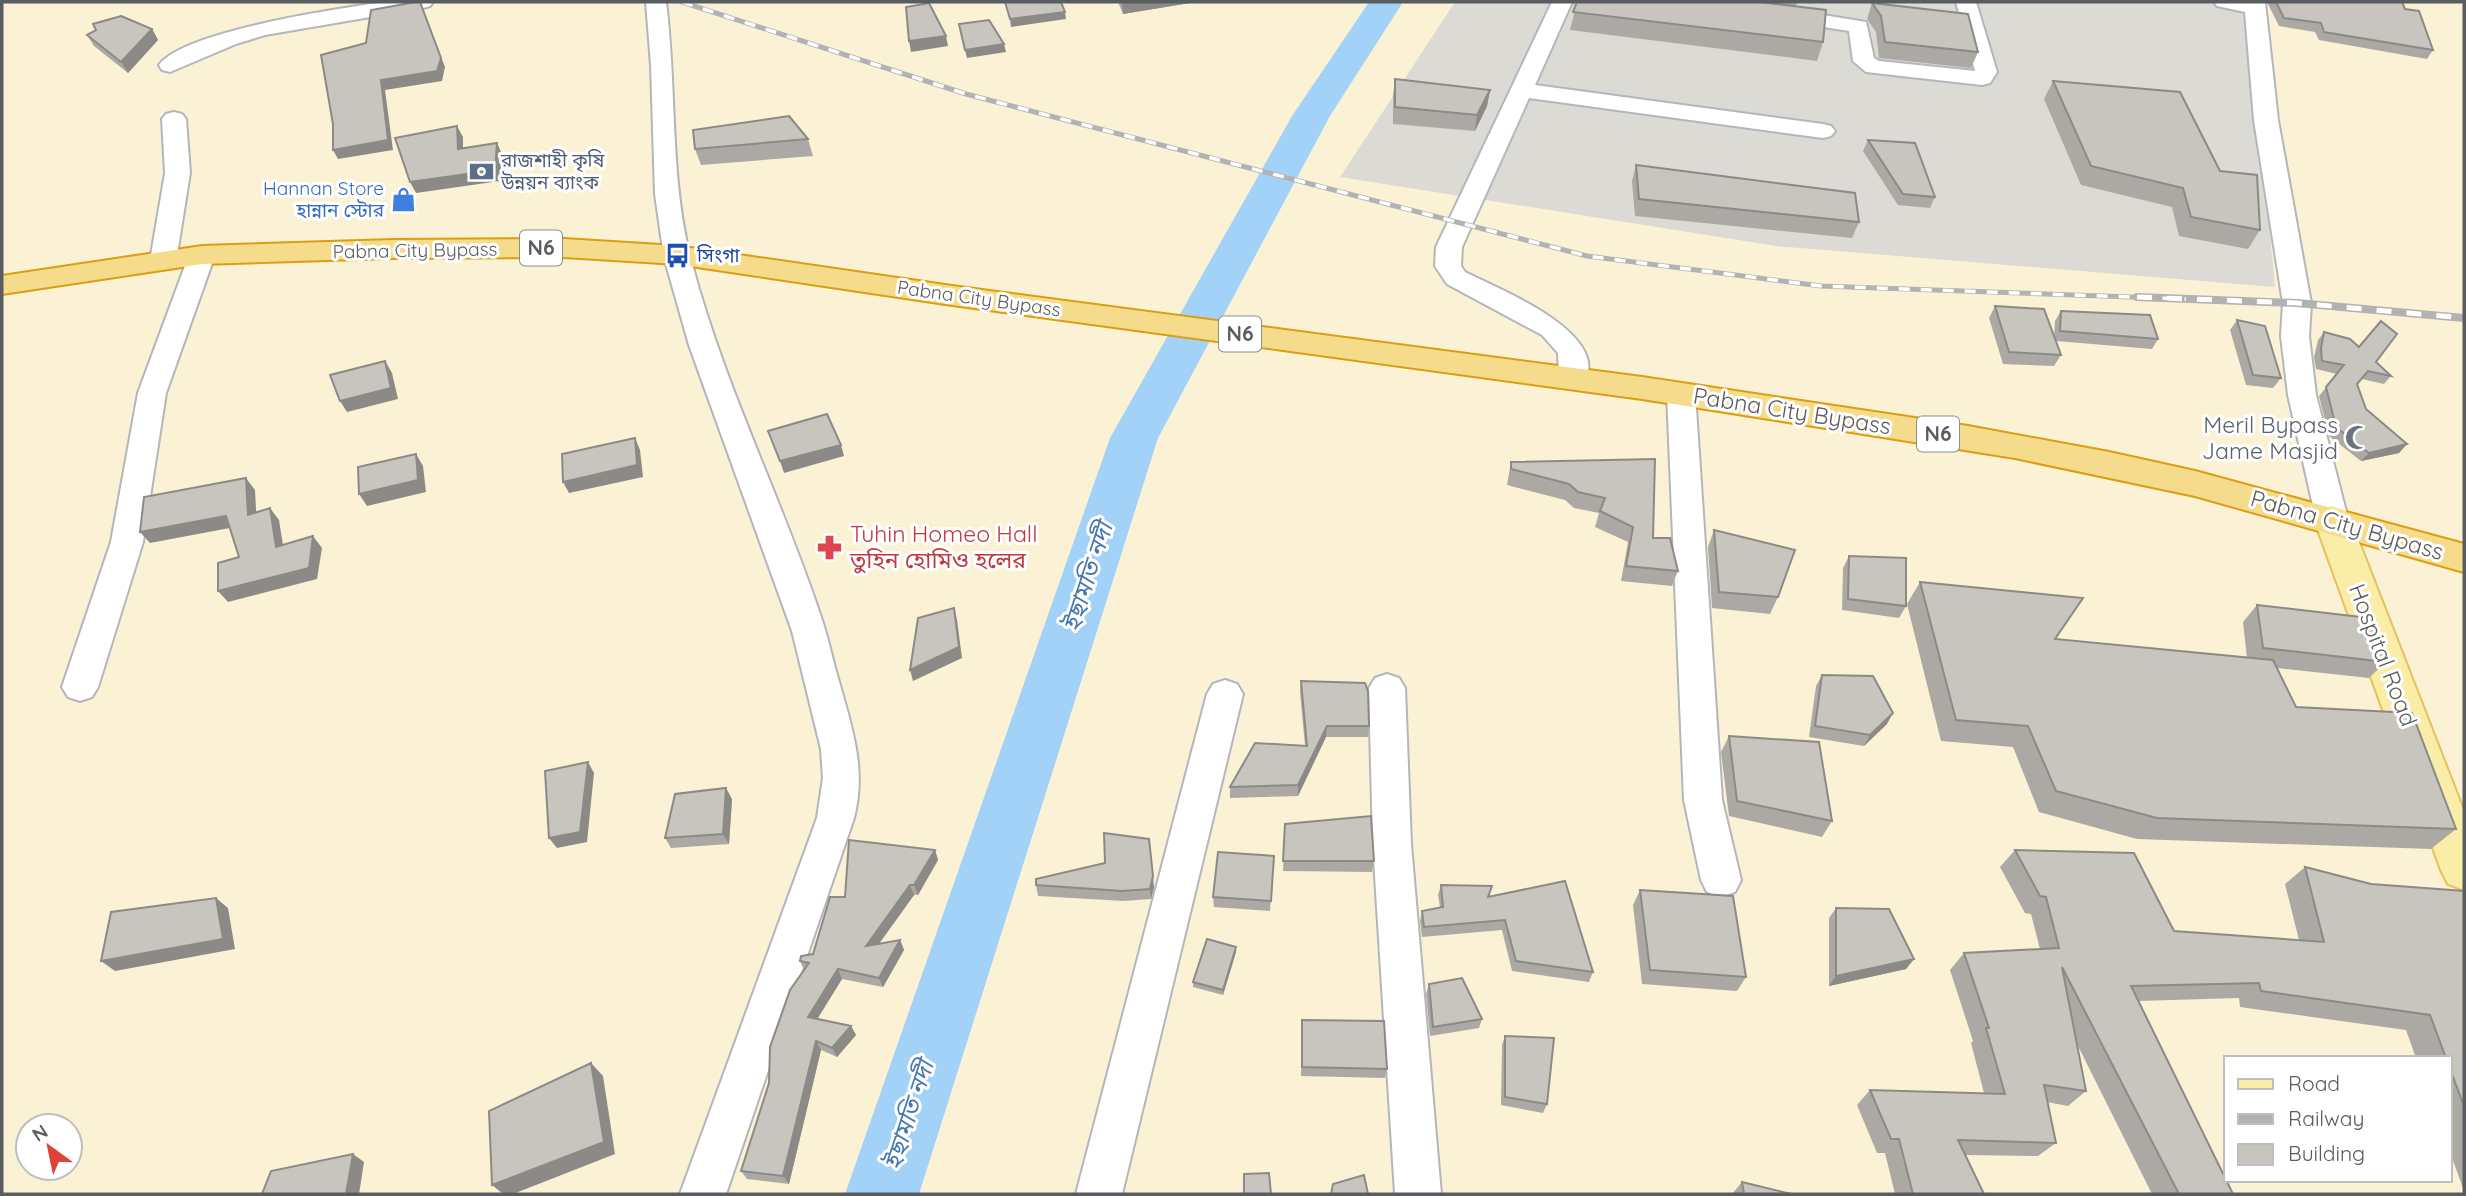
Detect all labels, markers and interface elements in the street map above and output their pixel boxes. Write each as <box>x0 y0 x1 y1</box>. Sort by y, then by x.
place label: রাজশাহী কৃষি উন্নয়ন ব্যাংক <box>500 148 606 194</box>
bank icon: রাজশাহী কৃষি উন্নয়ন ব্যাংক <box>467 157 495 185</box>
place label: Hannan Store হান্নান স্টোর <box>263 176 385 222</box>
shop icon: Hannan Store হান্নান স্টোর <box>390 185 418 213</box>
road number: N6 <box>520 230 562 266</box>
street label: Pabna City Bypass <box>332 237 498 263</box>
bus stop icon: সিংগা <box>663 241 691 269</box>
place label: সিংগা <box>696 243 740 267</box>
street label: Pabna City Bypass <box>896 275 1062 321</box>
road number: N6 <box>1219 316 1261 352</box>
street label: Pabna City Bypass <box>1691 381 1893 440</box>
place label: Meril Bypass Jame Masjid <box>2202 410 2338 465</box>
road number: N6 <box>1917 416 1959 452</box>
mosque icon: Meril Bypass Jame Masjid <box>2344 424 2372 452</box>
street label: Pabna City Bypass <box>2247 483 2447 566</box>
water label: ইছামতি নদী <box>1055 514 1120 635</box>
place label: Tuhin Homeo Hall তুহিন হোমিও হলের <box>849 519 1037 574</box>
pharmacy icon: Tuhin Homeo Hall তুহিন হোমিও হলের <box>816 533 844 561</box>
street label: Hospital Road <box>2343 579 2424 730</box>
water label: ইছামতি নদী <box>876 1052 941 1173</box>
legend <box>2224 1056 2452 1182</box>
text: Road <box>2288 1070 2340 1096</box>
text: Railway <box>2288 1105 2364 1131</box>
north arrow <box>14 1112 84 1182</box>
text: N <box>27 1119 52 1147</box>
text: Building <box>2288 1140 2365 1166</box>

